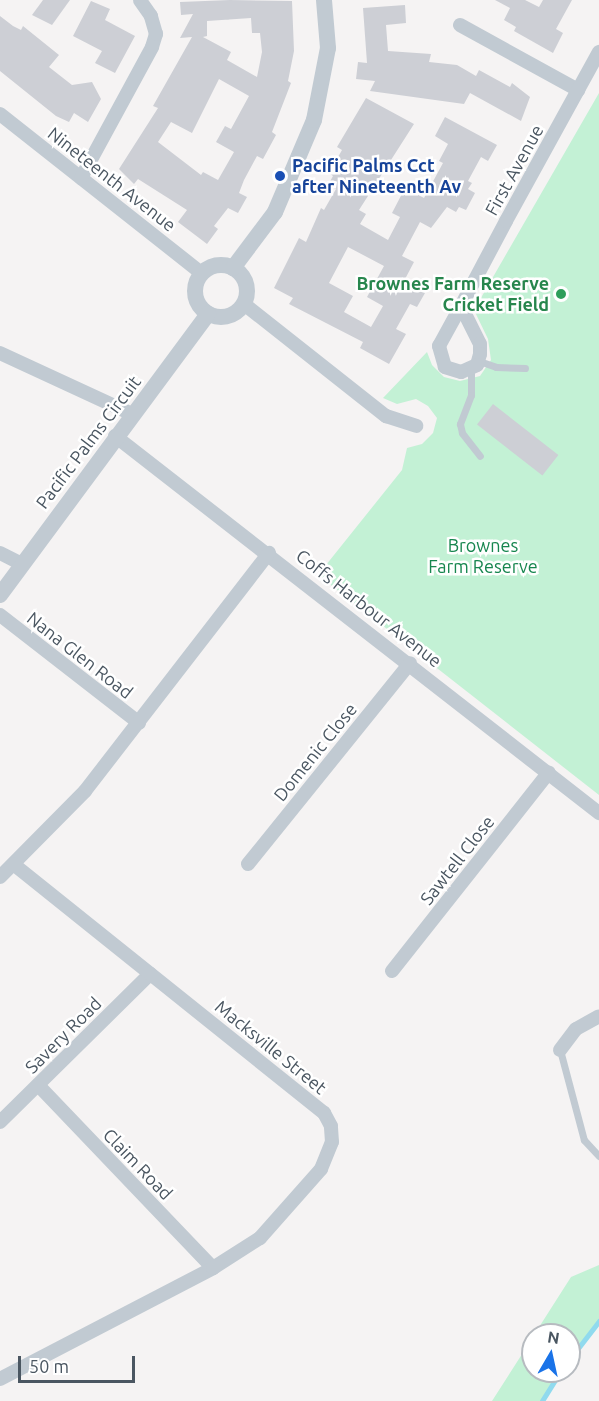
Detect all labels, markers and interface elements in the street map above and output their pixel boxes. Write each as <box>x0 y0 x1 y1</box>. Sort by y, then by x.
street label: First Avenue <box>480 121 548 219</box>
street label: Nineteenth Avenue <box>44 122 180 236</box>
place label: Pacific Palms Cct after Nineteenth Av <box>292 155 461 198</box>
marker: Pacific Palms Cct after Nineteenth Av <box>273 169 287 183</box>
place label: Brownes Farm Reserve Cricket Field <box>356 273 549 316</box>
marker: Brownes Farm Reserve Cricket Field <box>554 287 568 301</box>
street label: Pacific Palms Circuit <box>31 371 145 513</box>
park label: Brownes Farm Reserve <box>428 535 538 578</box>
street label: Coffs Harbour Avenue <box>292 544 446 672</box>
street label: Nana Glen Road <box>23 607 137 703</box>
street label: Domenic Close <box>269 699 361 805</box>
street label: Sawtell Close <box>415 811 499 909</box>
street label: Savery Road <box>20 992 106 1078</box>
street label: Macksville Street <box>211 995 331 1099</box>
street label: Claim Road <box>99 1124 177 1204</box>
north arrow <box>521 1323 581 1383</box>
text: N <box>546 1327 561 1347</box>
scale bar <box>21 1344 138 1382</box>
text: 50 m <box>29 1356 69 1376</box>

